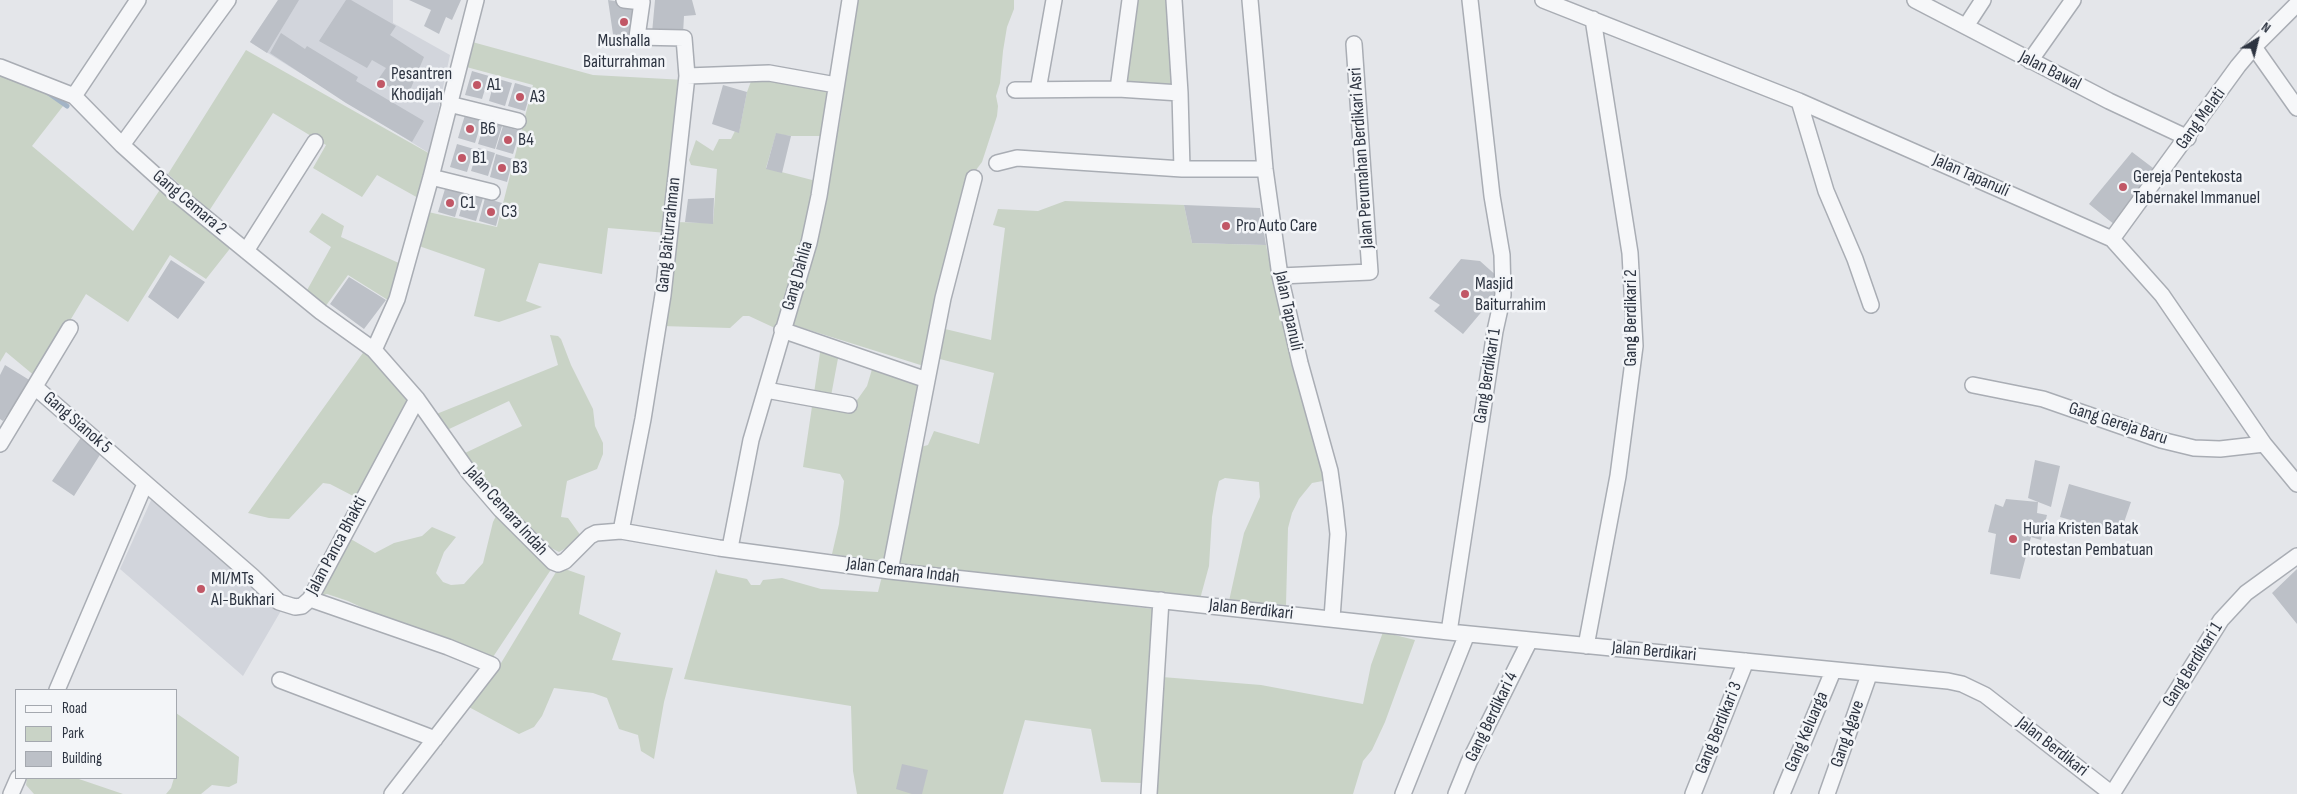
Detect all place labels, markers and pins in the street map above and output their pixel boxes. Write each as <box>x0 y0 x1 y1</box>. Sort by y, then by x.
marker: Mushalla Baiturrahman <box>618 16 630 28</box>
place label: Mushalla Baiturrahman <box>583 30 665 72</box>
place label: Pesantren Khodijah <box>391 63 452 106</box>
place label: A1 <box>487 74 501 96</box>
marker: Pesantren Khodijah <box>375 78 387 90</box>
marker: A1 <box>471 79 483 91</box>
place label: A3 <box>530 86 545 108</box>
marker: A3 <box>514 91 526 103</box>
place label: B6 <box>480 118 496 140</box>
marker: B6 <box>464 123 476 135</box>
place label: B4 <box>518 129 534 151</box>
marker: B4 <box>502 134 514 146</box>
place label: B1 <box>472 147 486 169</box>
marker: B1 <box>456 152 468 164</box>
place label: B3 <box>512 157 528 179</box>
marker: B3 <box>496 162 508 174</box>
place label: Gereja Pentekosta Tabernakel Immanuel <box>2133 166 2260 208</box>
marker: Gereja Pentekosta Tabernakel Immanuel <box>2117 181 2129 193</box>
place label: C1 <box>460 192 475 214</box>
marker: C1 <box>444 197 456 209</box>
place label: C3 <box>501 201 517 223</box>
marker: C3 <box>485 206 497 218</box>
place label: Pro Auto Care <box>1236 215 1317 237</box>
marker: Pro Auto Care <box>1220 220 1232 232</box>
place label: Masjid Baiturrahim <box>1475 273 1546 316</box>
marker: Masjid Baiturrahim <box>1459 288 1471 300</box>
place label: Huria Kristen Batak Protestan Pembatuan <box>2023 518 2153 560</box>
marker: Huria Kristen Batak Protestan Pembatuan <box>2007 533 2019 545</box>
place label: MI/MTs Al-Bukhari <box>211 568 274 610</box>
marker: MI/MTs Al-Bukhari <box>195 583 207 595</box>

